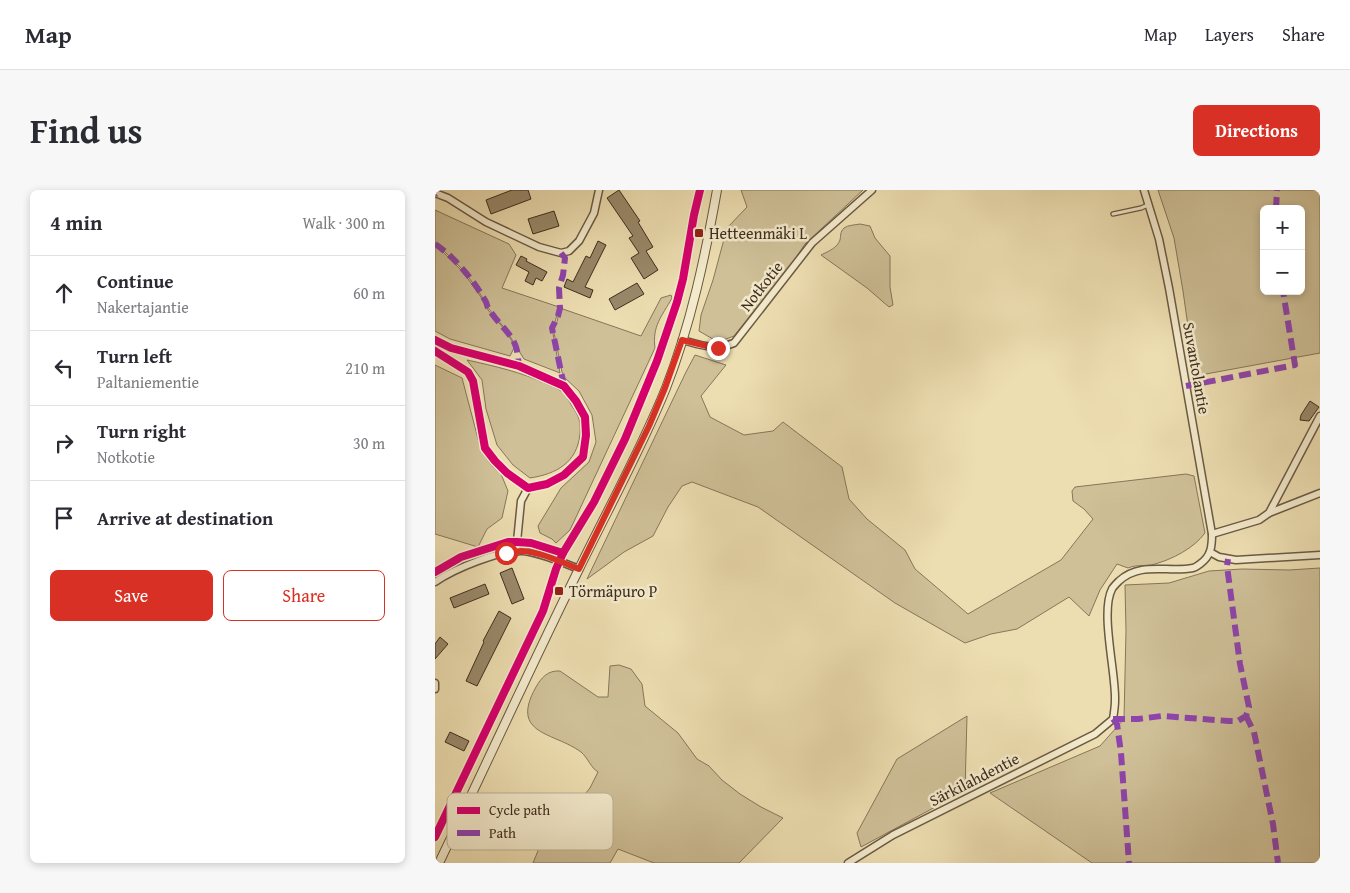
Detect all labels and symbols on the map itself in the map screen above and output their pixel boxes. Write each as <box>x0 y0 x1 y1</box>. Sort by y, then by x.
place label: Hetteenmäki L <box>709 221 807 245</box>
marker: Hetteenmäki L <box>693 227 705 239</box>
street label: Notkotie <box>734 256 788 316</box>
street label: Suvantolantie <box>1177 320 1217 416</box>
route end <box>707 337 730 360</box>
route start <box>495 542 518 565</box>
place label: Törmäpuro P <box>569 579 657 603</box>
marker: Törmäpuro P <box>553 585 565 597</box>
street label: Särkilahdentie <box>925 746 1023 812</box>
legend <box>447 793 613 850</box>
text: Cycle path <box>489 800 550 820</box>
text: Path <box>489 823 516 843</box>

